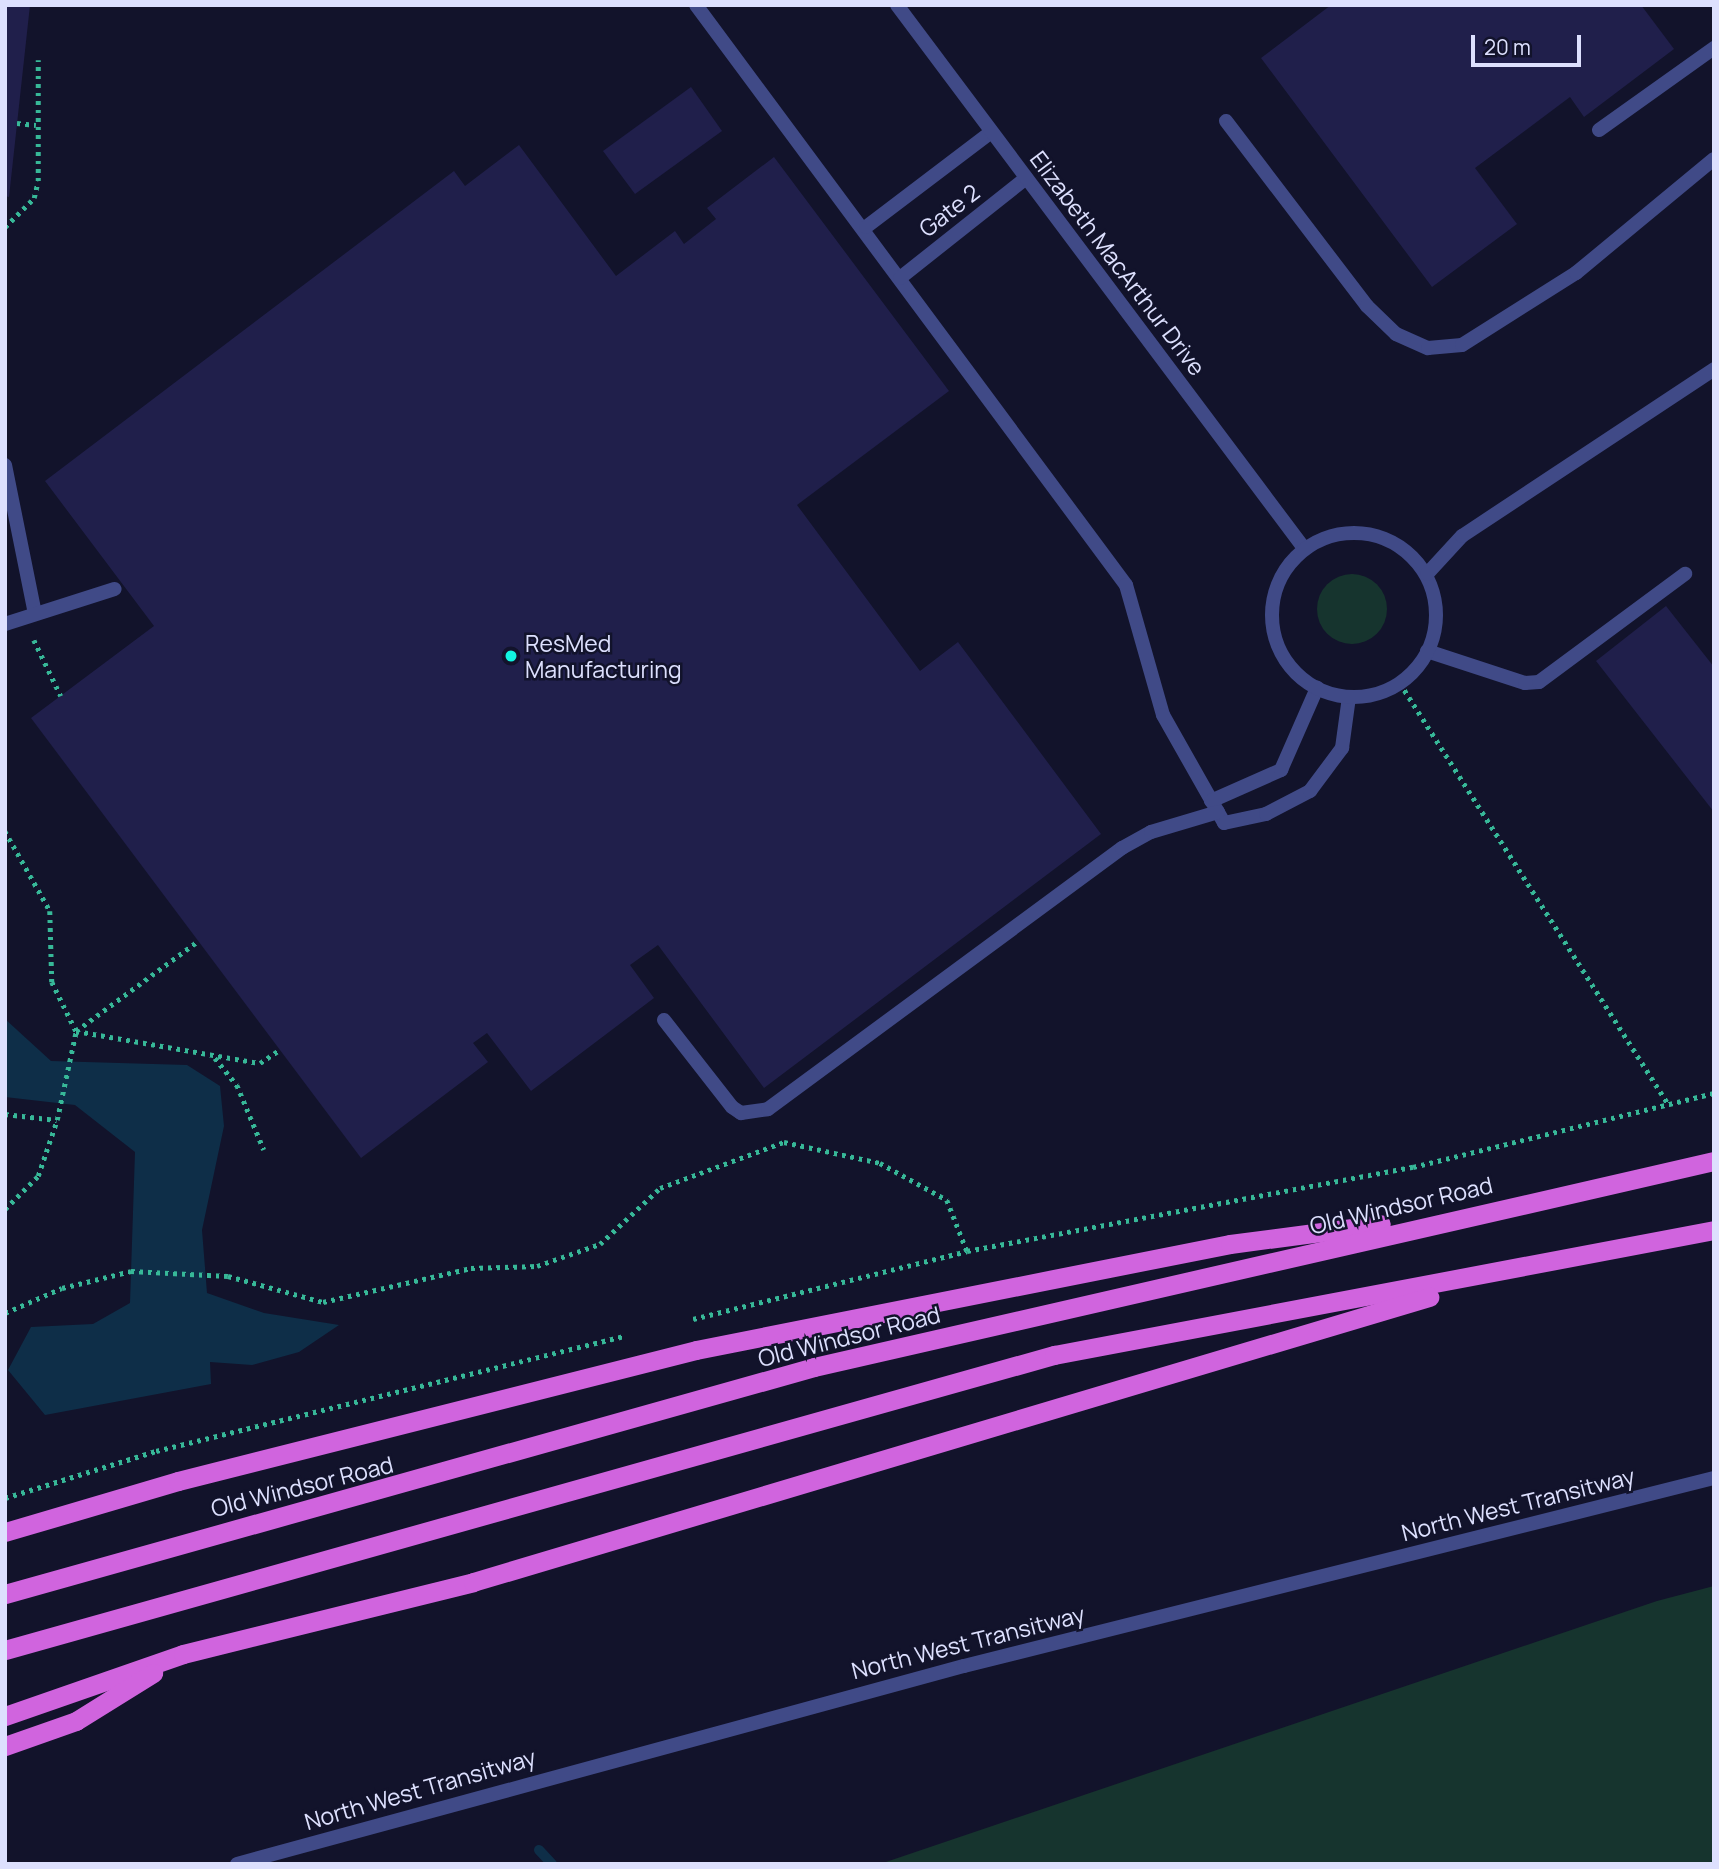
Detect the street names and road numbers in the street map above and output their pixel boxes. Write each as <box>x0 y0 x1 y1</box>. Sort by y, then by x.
street label: Elizabeth MacArthur Drive <box>1025 145 1211 381</box>
street label: Gate 2 <box>913 178 985 242</box>
street label: Old Windsor Road <box>1307 1171 1495 1239</box>
street label: Old Windsor Road <box>755 1300 943 1372</box>
street label: Old Windsor Road <box>208 1450 396 1522</box>
street label: North West Transitway <box>1399 1462 1637 1546</box>
street label: North West Transitway <box>849 1600 1087 1684</box>
street label: North West Transitway <box>301 1743 539 1835</box>

